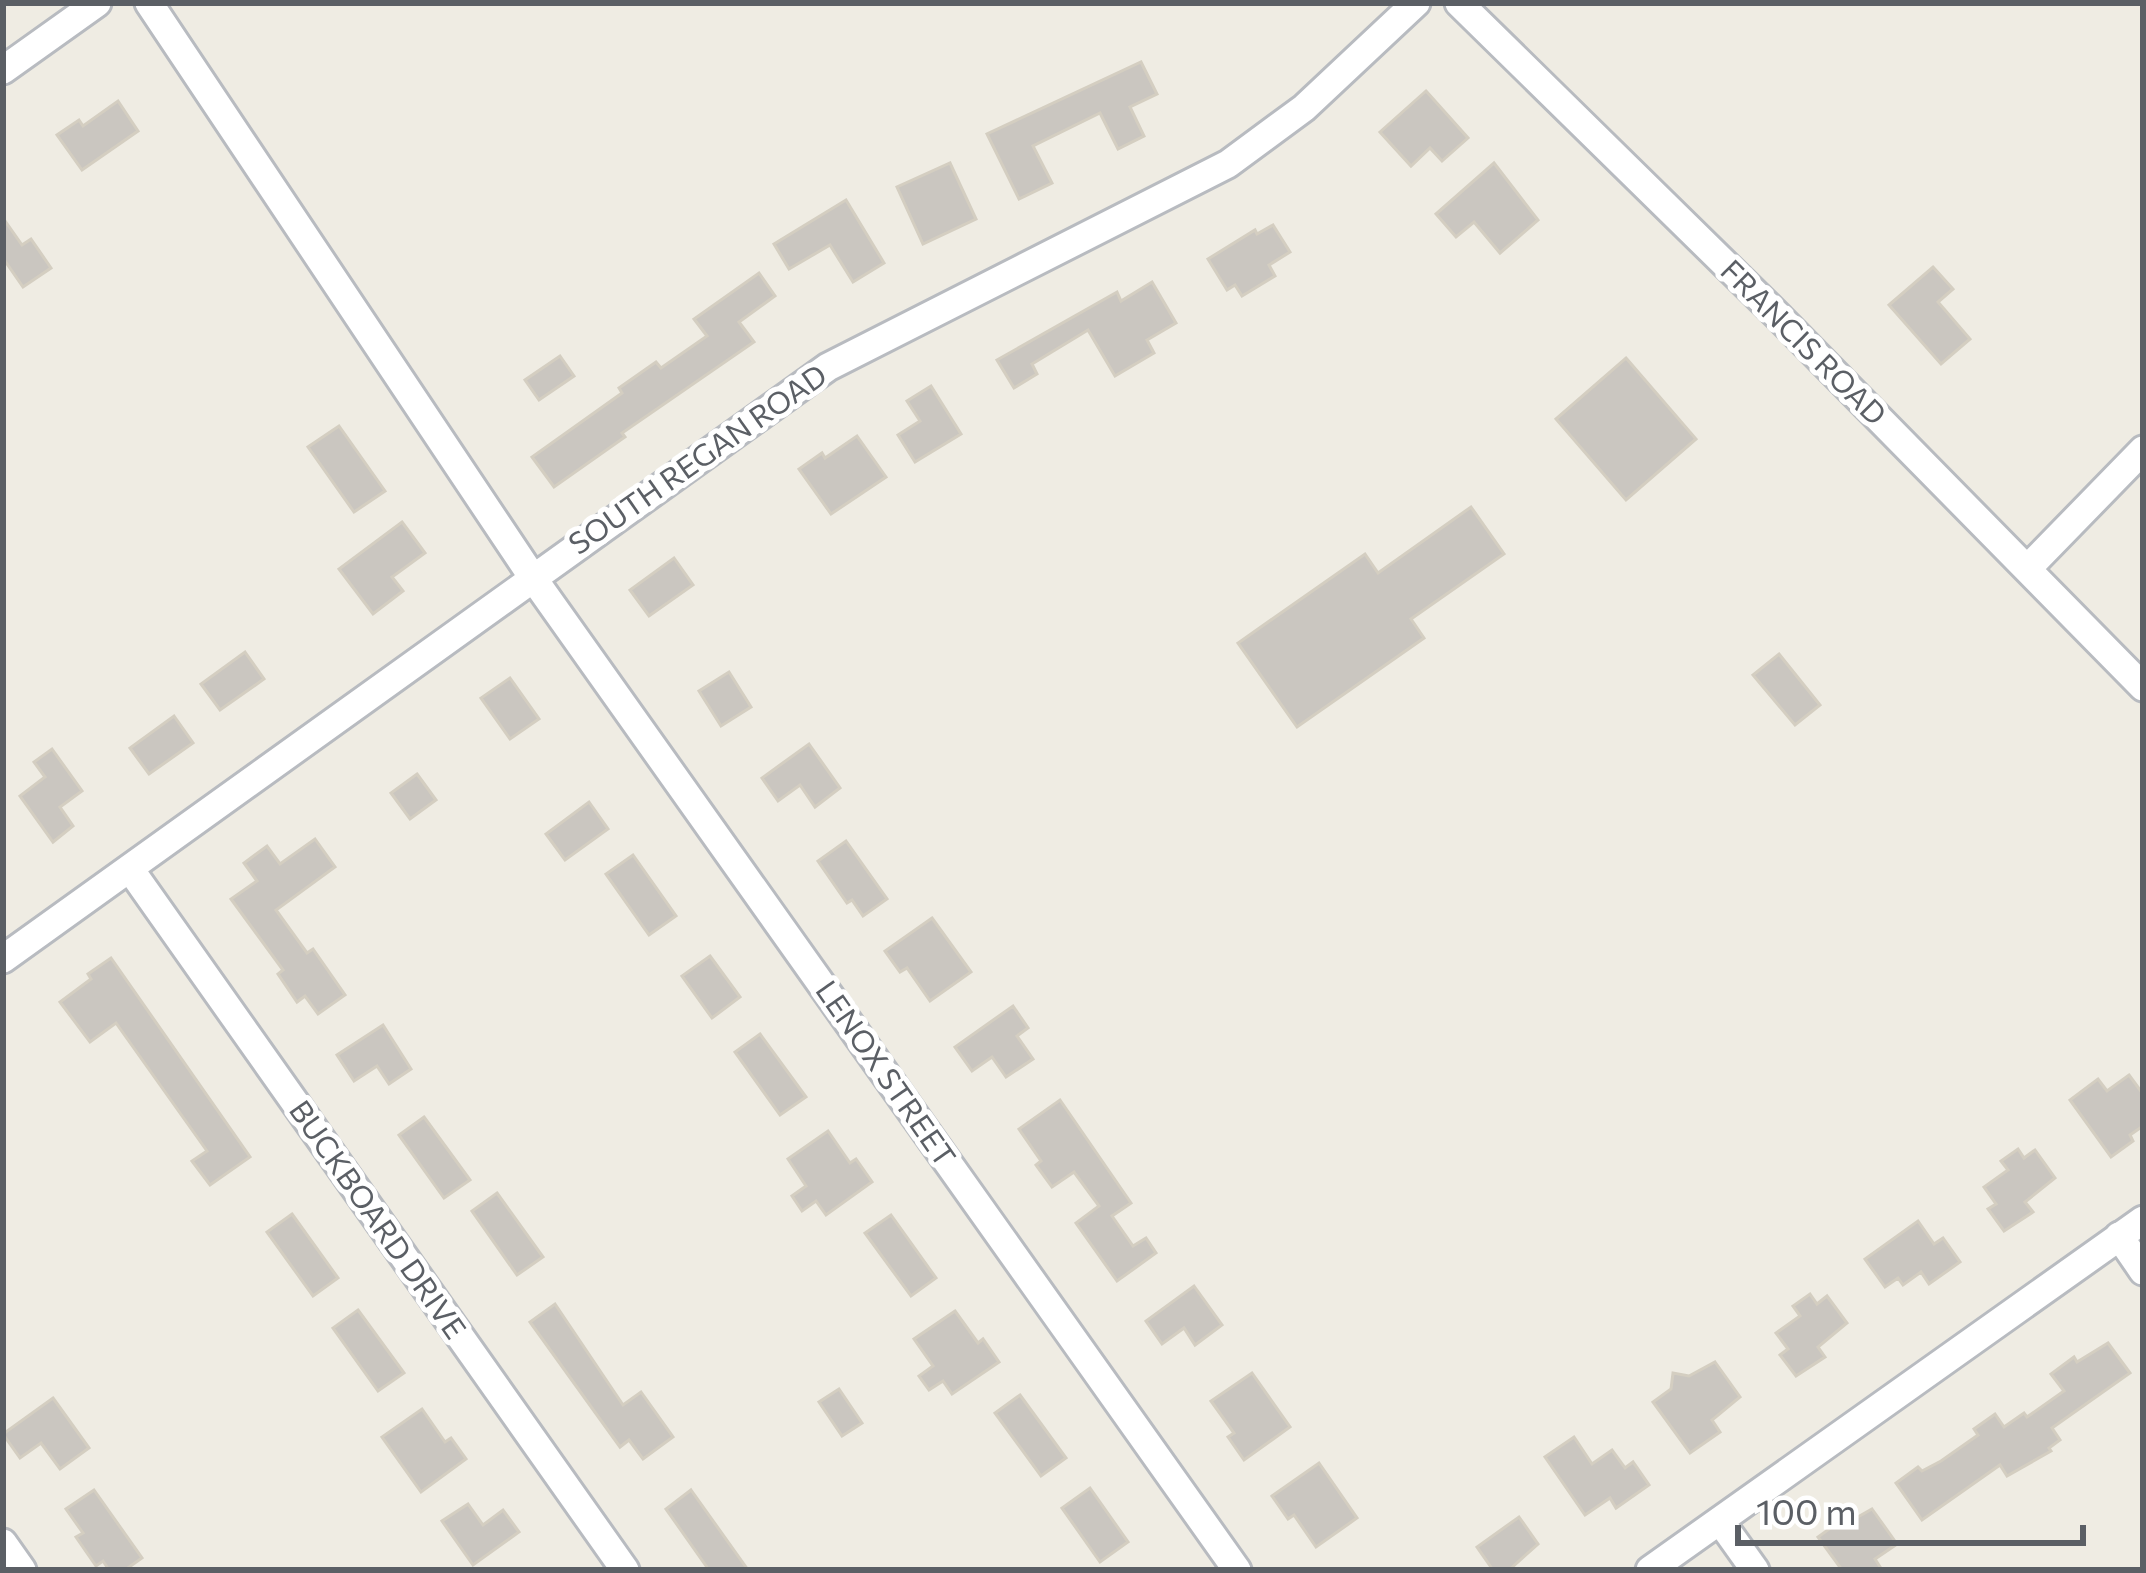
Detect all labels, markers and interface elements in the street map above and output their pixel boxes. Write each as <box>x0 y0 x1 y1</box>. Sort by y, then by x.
street label: FRANCIS ROAD <box>1714 251 1895 432</box>
street label: SOUTH REGAN ROAD <box>560 355 833 561</box>
street label: LENOX STREET <box>809 972 965 1173</box>
street label: BUCKBOARD DRIVE <box>283 1092 475 1345</box>
scale bar <box>1738 1471 2083 1545</box>
text: 100 m <box>1756 1488 1857 1532</box>

